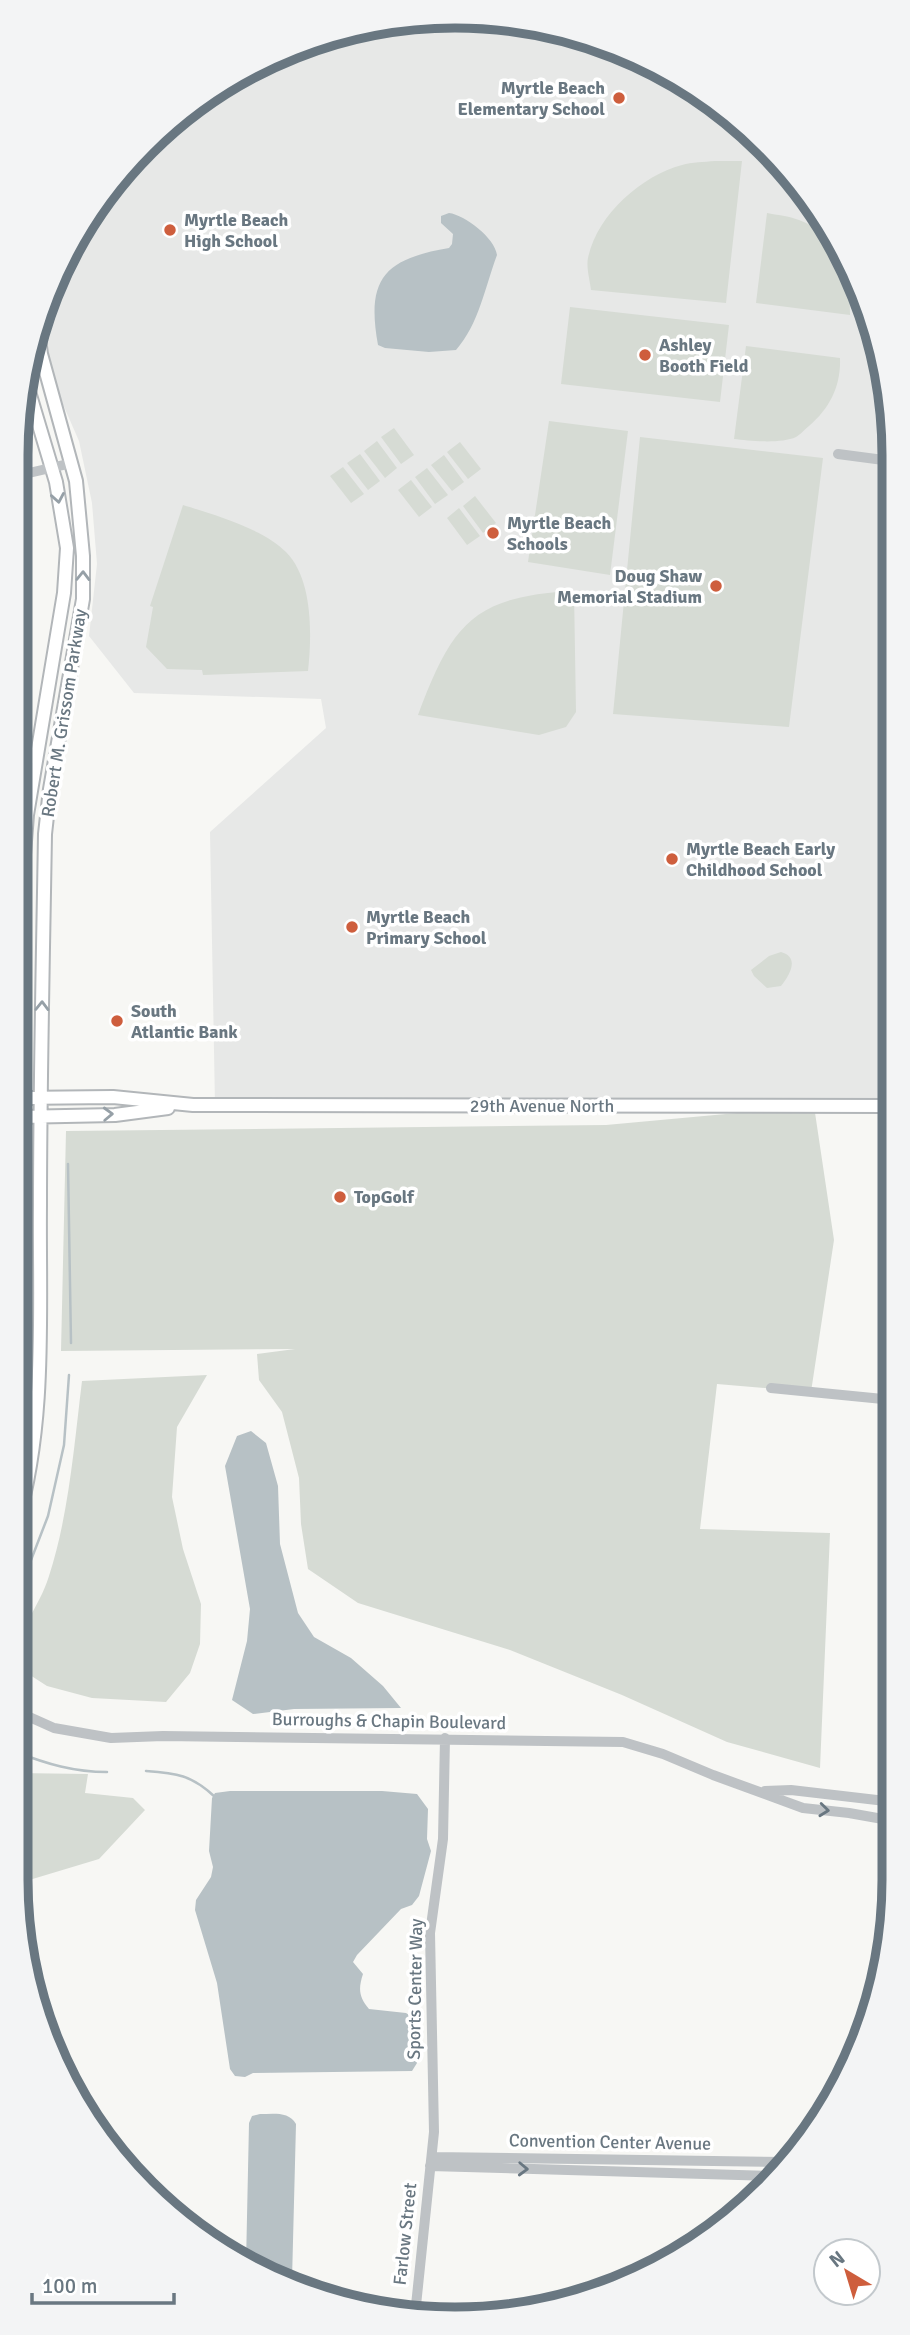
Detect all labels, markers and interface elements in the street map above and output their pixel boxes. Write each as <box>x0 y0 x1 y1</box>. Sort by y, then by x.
place label: Myrtle Beach Elementary School <box>458 77 605 120</box>
marker: Myrtle Beach Elementary School <box>611 90 627 106</box>
place label: Myrtle Beach High School <box>184 209 289 252</box>
marker: Myrtle Beach High School <box>162 222 178 238</box>
place label: Ashley Booth Field <box>659 334 749 377</box>
marker: Ashley Booth Field <box>637 347 653 363</box>
one-way arrow <box>50 492 65 504</box>
place label: Myrtle Beach Schools <box>507 512 612 555</box>
marker: Myrtle Beach Schools <box>485 525 501 541</box>
place label: Doug Shaw Memorial Stadium <box>557 565 702 608</box>
one-way arrow <box>75 571 91 581</box>
marker: Doug Shaw Memorial Stadium <box>708 578 724 594</box>
street label: Robert M. Grissom Parkway <box>37 607 91 819</box>
place label: Myrtle Beach Early Childhood School <box>686 838 835 881</box>
marker: Myrtle Beach Early Childhood School <box>664 851 680 867</box>
place label: Myrtle Beach Primary School <box>366 906 487 949</box>
marker: Myrtle Beach Primary School <box>344 919 360 935</box>
one-way arrow <box>34 1000 50 1011</box>
place label: South Atlantic Bank <box>131 1000 238 1043</box>
marker: South Atlantic Bank <box>109 1013 125 1029</box>
street label: 29th Avenue North <box>470 1095 614 1117</box>
one-way arrow <box>103 1107 114 1122</box>
place label: TopGolf <box>354 1186 415 1208</box>
marker: TopGolf <box>332 1189 348 1205</box>
street label: Burroughs & Chapin Boulevard <box>272 1708 506 1734</box>
one-way arrow <box>818 1802 829 1817</box>
street label: Sports Center Way <box>403 1918 427 2060</box>
street label: Convention Center Avenue <box>509 2129 711 2155</box>
one-way arrow <box>518 2161 529 2177</box>
street label: Farlow Street <box>389 2182 421 2286</box>
north arrow <box>812 2237 882 2307</box>
text: N <box>825 2246 850 2273</box>
scale bar <box>32 2262 173 2306</box>
text: 100 m <box>42 2273 97 2299</box>

